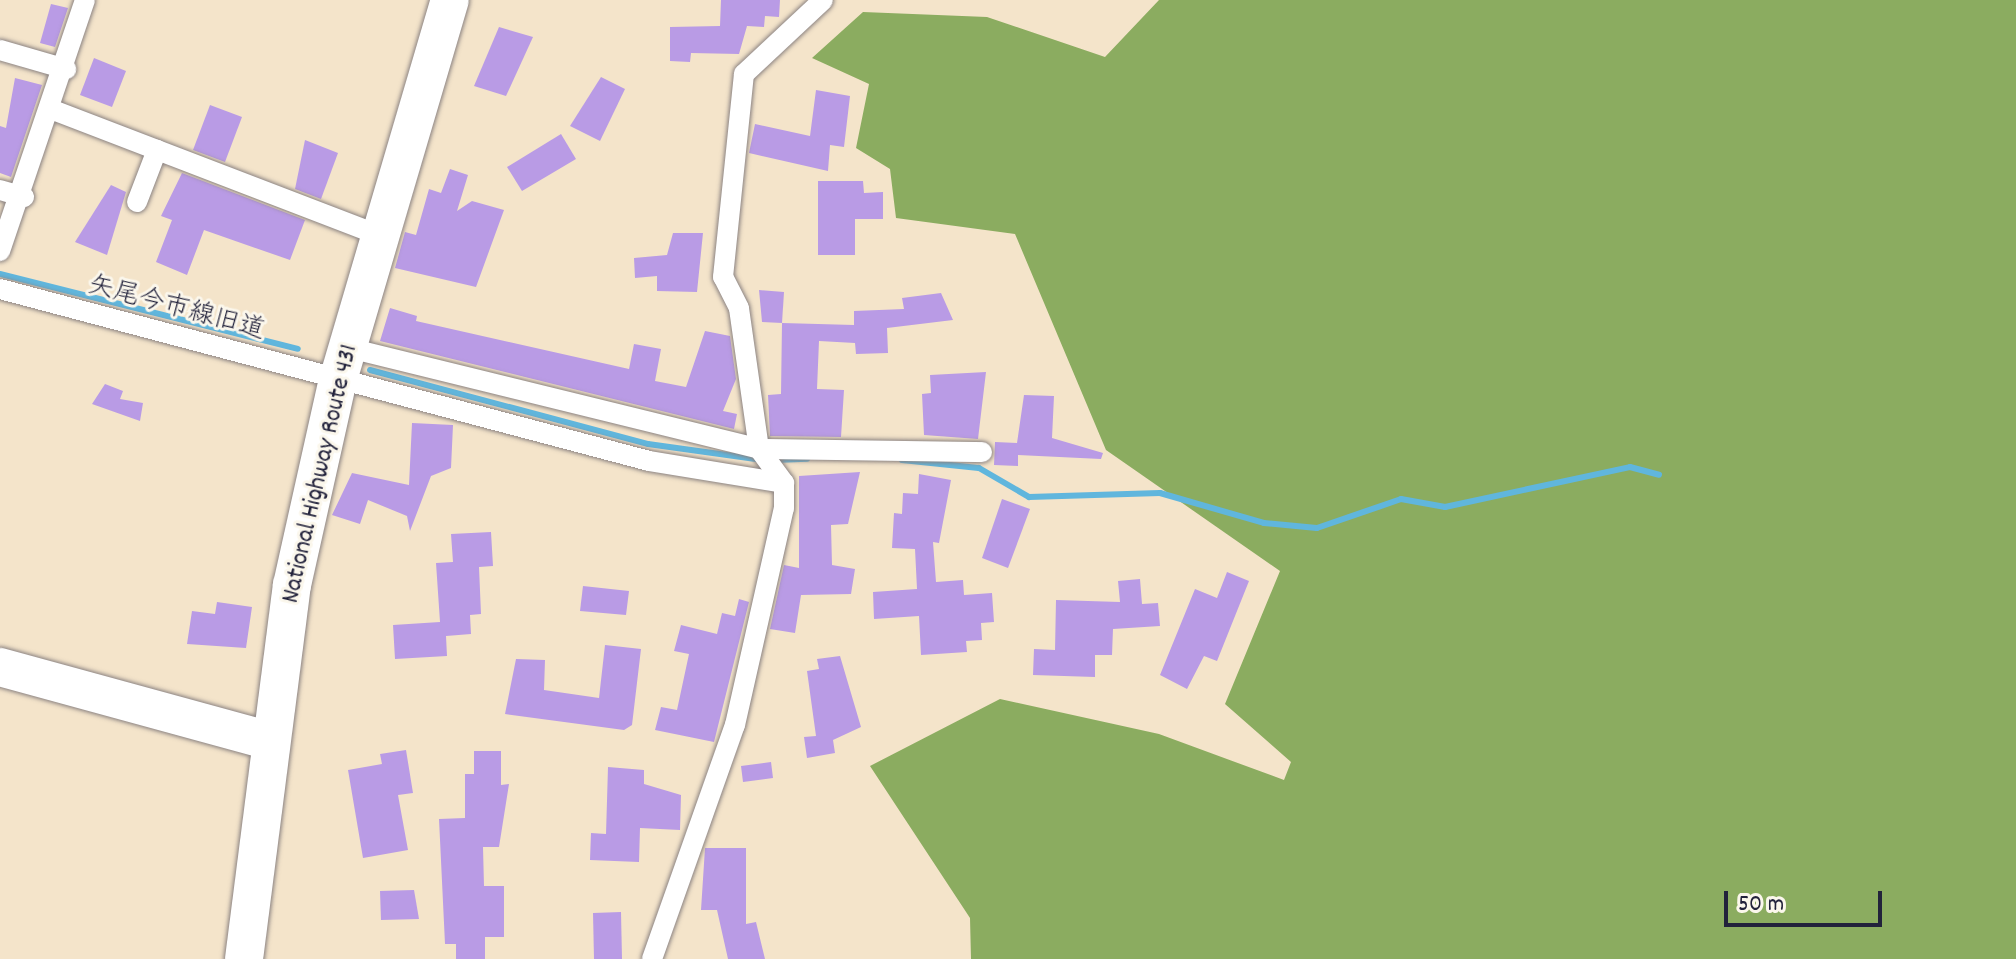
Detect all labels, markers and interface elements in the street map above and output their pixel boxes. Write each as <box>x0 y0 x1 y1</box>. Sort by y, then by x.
street label: 矢尾今市線旧道 <box>84 270 268 348</box>
street label: National Highway Route 431 <box>276 342 366 606</box>
scale bar <box>1728 875 1886 925</box>
text: 50 m <box>1738 888 1784 922</box>

